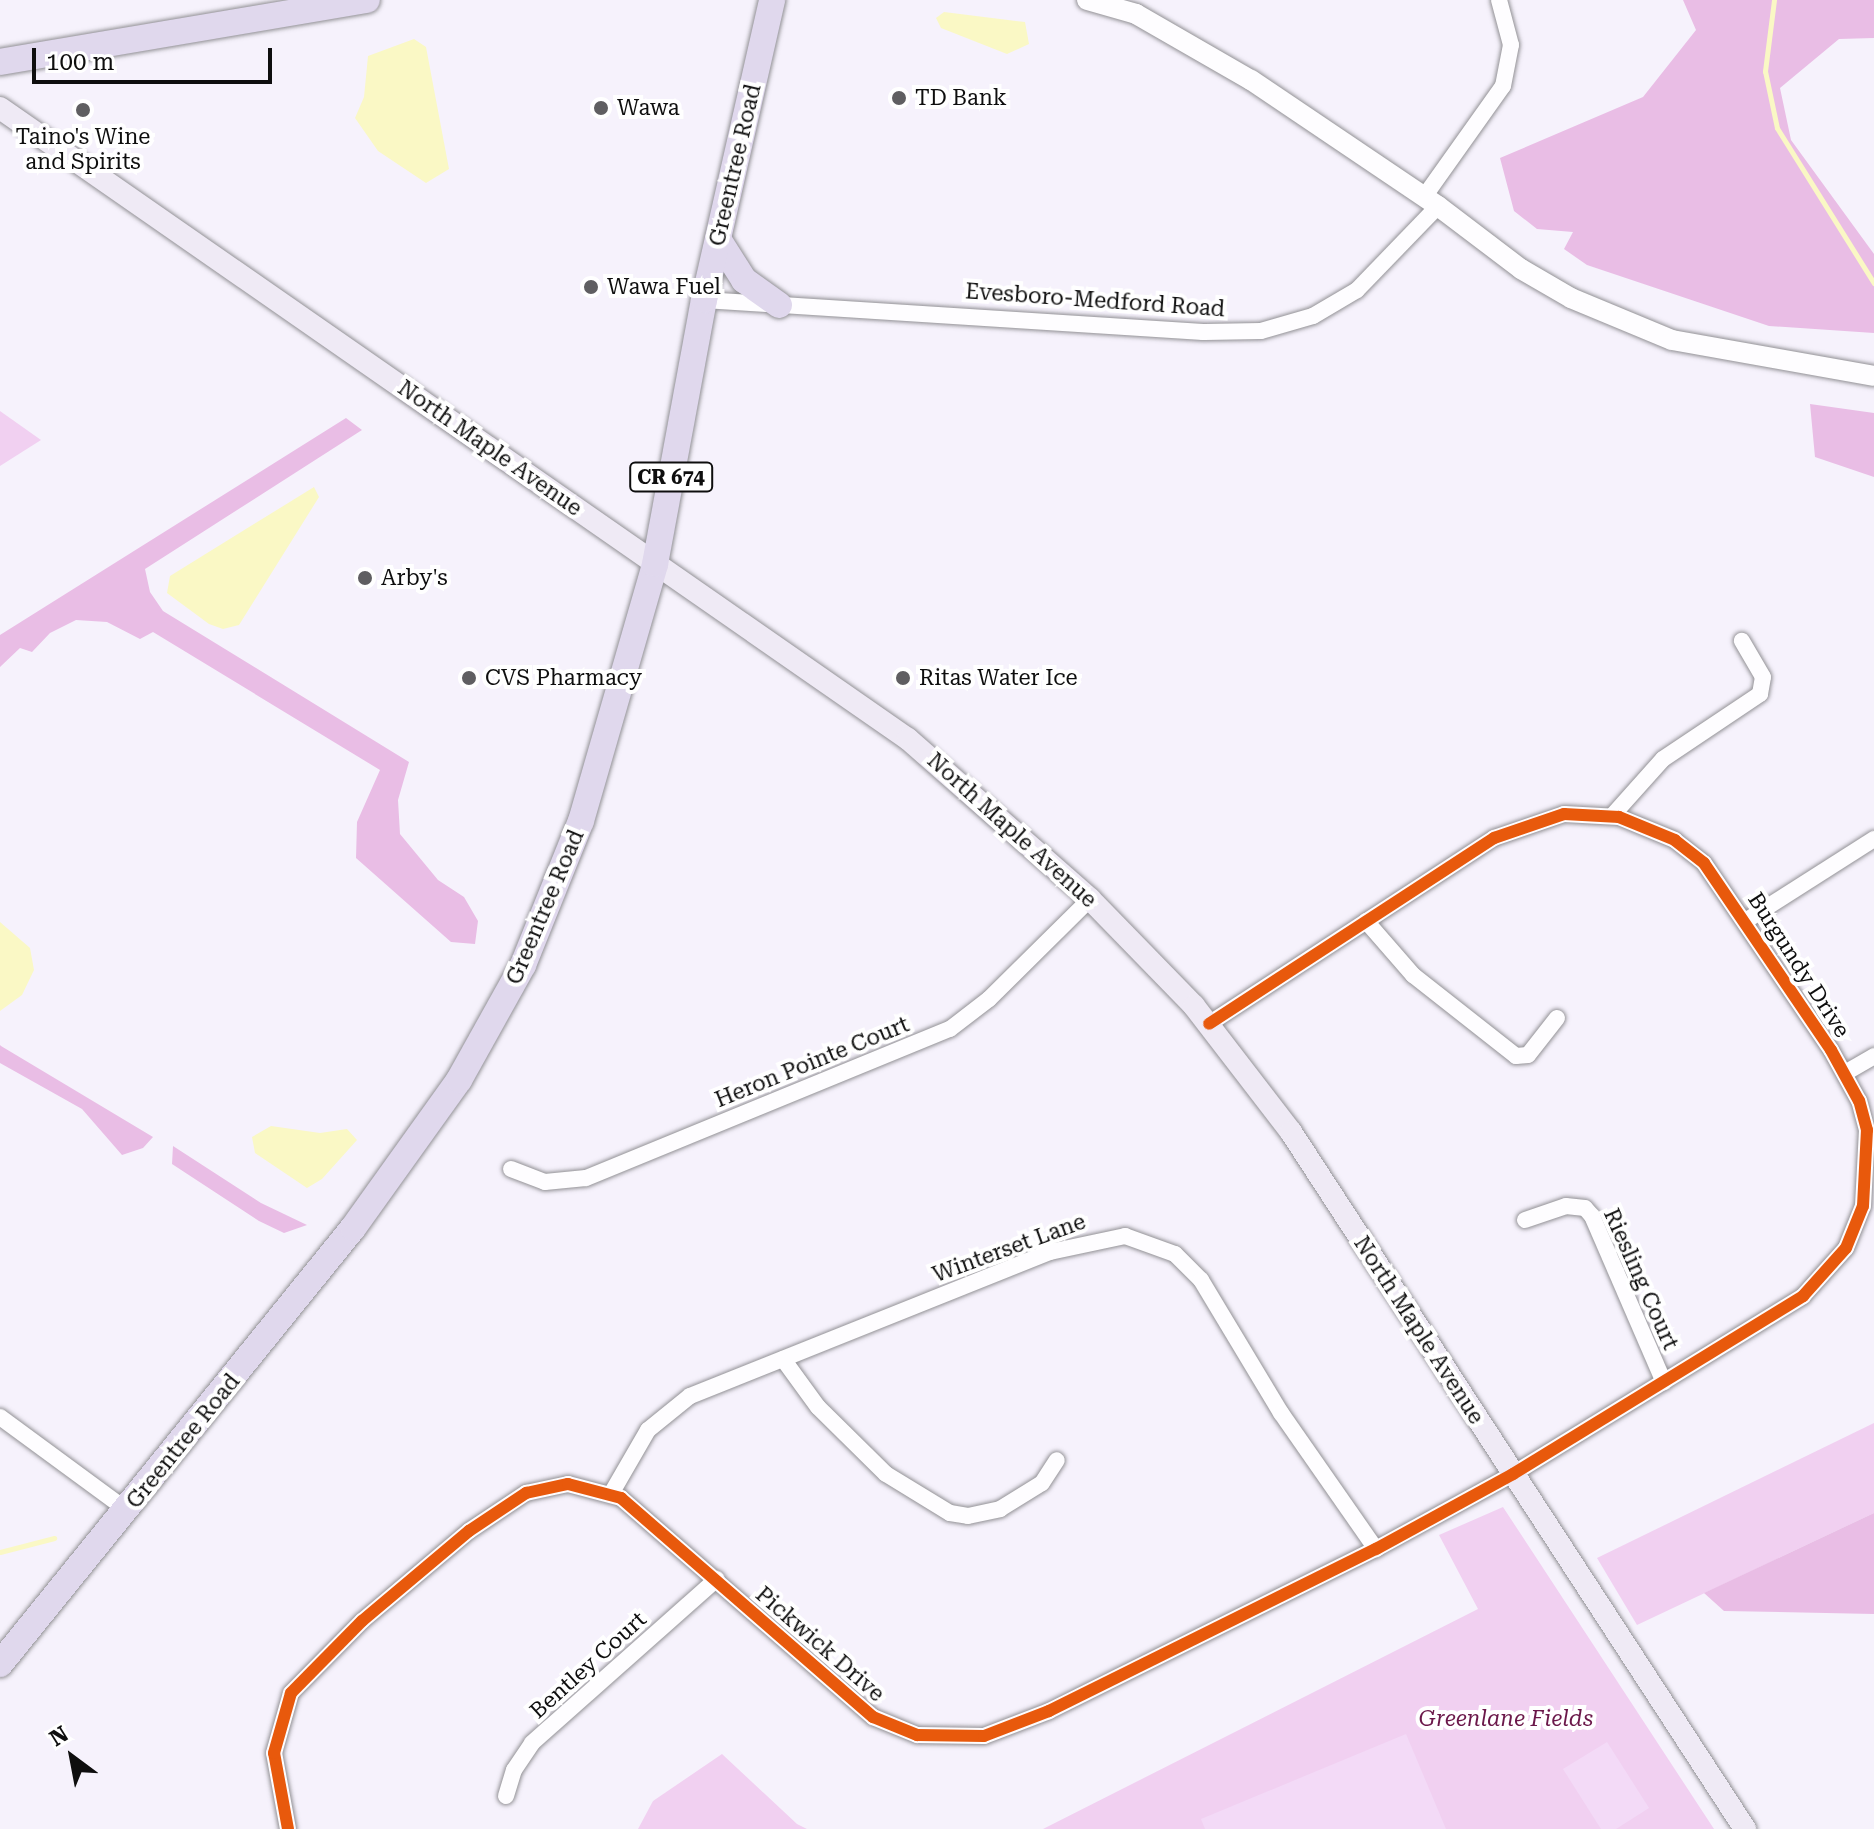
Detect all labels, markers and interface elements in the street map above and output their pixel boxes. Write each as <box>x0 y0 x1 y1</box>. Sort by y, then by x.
scale bar <box>36 32 276 82</box>
text: 100 m <box>46 48 114 76</box>
street label: Greentree Road <box>704 81 766 249</box>
place label: TD Bank <box>915 85 1007 111</box>
marker: TD Bank <box>890 89 908 107</box>
place label: Wawa <box>617 95 680 121</box>
marker: Wawa <box>592 99 610 117</box>
marker: Taino's Wine and Spirits <box>74 101 92 119</box>
place label: Taino's Wine and Spirits <box>16 123 150 174</box>
place label: Wawa Fuel <box>607 274 721 300</box>
marker: Wawa Fuel <box>582 278 600 296</box>
street label: Evesboro-Medford Road <box>964 278 1226 322</box>
street label: North Maple Avenue <box>393 374 587 522</box>
road number: CR 674 <box>629 461 713 493</box>
place label: Arby's <box>381 565 448 591</box>
marker: Arby's <box>356 569 374 587</box>
place label: CVS Pharmacy <box>485 665 642 691</box>
place label: Ritas Water Ice <box>919 665 1078 691</box>
marker: CVS Pharmacy <box>460 669 478 687</box>
marker: Ritas Water Ice <box>894 669 912 687</box>
street label: North Maple Avenue <box>922 747 1102 913</box>
street label: Greentree Road <box>501 826 589 988</box>
street label: Burgundy Drive <box>1742 888 1856 1042</box>
street label: Heron Pointe Court <box>711 1011 913 1113</box>
street label: Riesling Court <box>1598 1204 1684 1354</box>
street label: Winterset Lane <box>929 1208 1089 1288</box>
street label: North Maple Avenue <box>1348 1231 1490 1429</box>
street label: Greentree Road <box>121 1368 245 1514</box>
street label: Pickwick Drive <box>750 1581 890 1707</box>
street label: Bentley Court <box>524 1606 652 1724</box>
park label: Greenlane Fields <box>1419 1706 1593 1732</box>
north arrow <box>32 1717 112 1797</box>
text: N <box>45 1721 73 1751</box>

